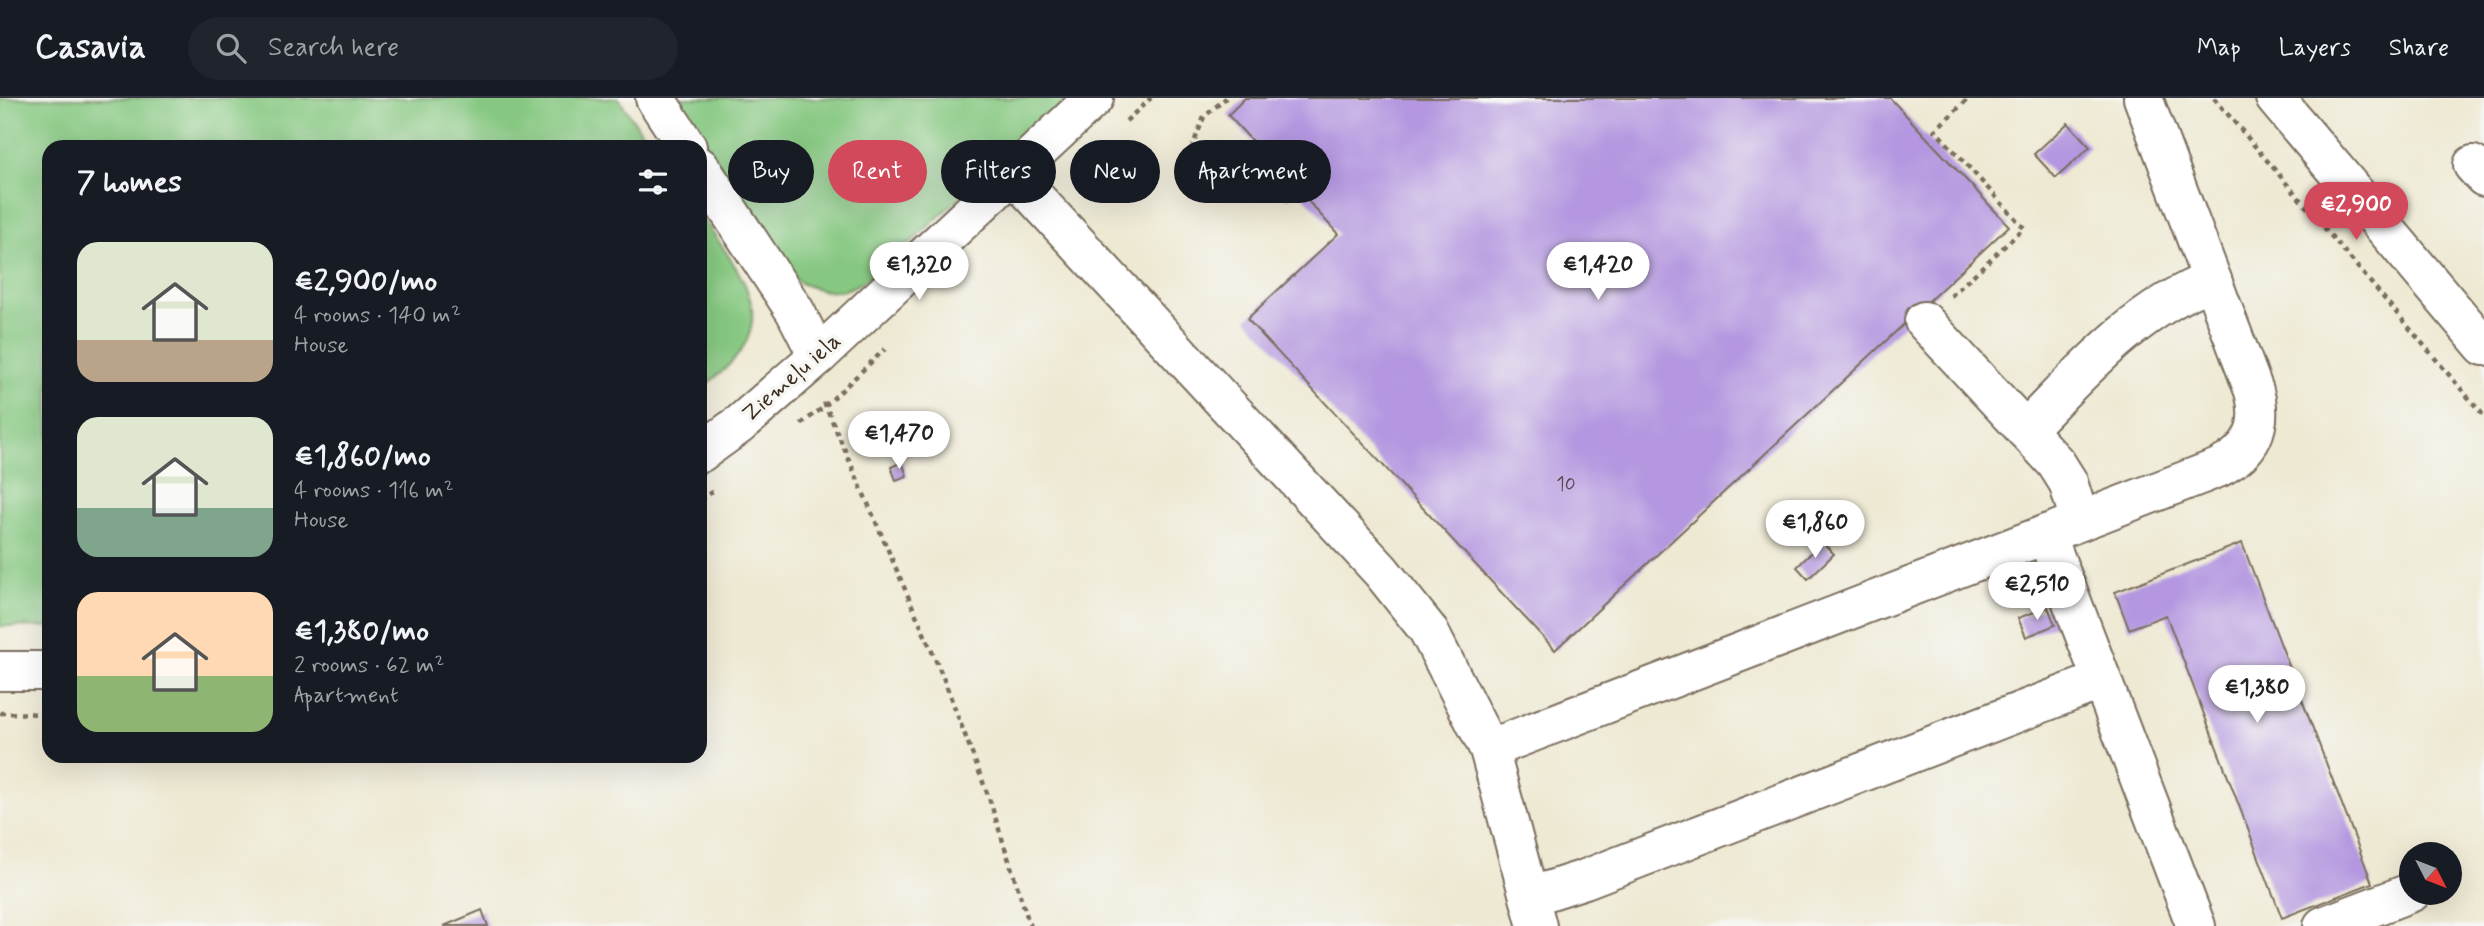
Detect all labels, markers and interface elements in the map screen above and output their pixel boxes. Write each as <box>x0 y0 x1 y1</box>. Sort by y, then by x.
search box <box>188 17 678 80</box>
text: Casavia <box>35 26 146 70</box>
icon: search <box>212 29 250 67</box>
text: Search here <box>268 31 399 65</box>
text: Map <box>2197 33 2241 64</box>
text: Layers <box>2279 33 2351 64</box>
text: Share <box>2389 33 2449 64</box>
chip: Buy <box>728 140 814 203</box>
chip: Rent <box>828 140 927 203</box>
chip: Filters <box>941 140 1056 203</box>
chip: New <box>1070 140 1160 203</box>
chip: Apartment <box>1174 140 1331 203</box>
text: 7 homes <box>77 163 182 202</box>
icon: filters <box>634 163 672 201</box>
pin: €2,900 <box>2299 183 2413 242</box>
text: €2,900 <box>2320 190 2392 220</box>
pin: €1,320 <box>862 242 976 302</box>
pin: €1,420 <box>1541 242 1655 302</box>
text: €1,320 <box>886 250 952 280</box>
text: €1,420 <box>1563 250 1633 280</box>
text: €2,900/mo <box>294 262 437 301</box>
icon: home <box>133 270 217 354</box>
text: 4 rooms · 140 m² <box>294 301 461 331</box>
street label: Ziemeļu iela <box>736 327 848 429</box>
text: House <box>294 331 348 361</box>
pin: €1,470 <box>842 412 956 471</box>
text: €1,470 <box>864 419 934 449</box>
text: €1,860/mo <box>294 437 431 476</box>
icon: home <box>133 445 217 529</box>
house number: 10 <box>1556 472 1576 497</box>
text: 4 rooms · 116 m² <box>294 476 454 506</box>
pin: €1,860 <box>1758 500 1872 560</box>
text: House <box>294 506 348 536</box>
text: €1,860 <box>1782 508 1848 538</box>
pin: €2,510 <box>1980 562 2094 622</box>
text: €2,510 <box>2004 570 2070 600</box>
text: €1,380/mo <box>294 612 429 651</box>
icon: home <box>133 620 217 704</box>
text: 2 rooms · 62 m² <box>294 651 445 681</box>
pin: €1,380 <box>2200 666 2314 725</box>
text: €1,380 <box>2224 673 2290 703</box>
text: Apartment <box>294 681 399 711</box>
north arrow <box>2399 842 2462 905</box>
map controls <box>2399 842 2462 905</box>

